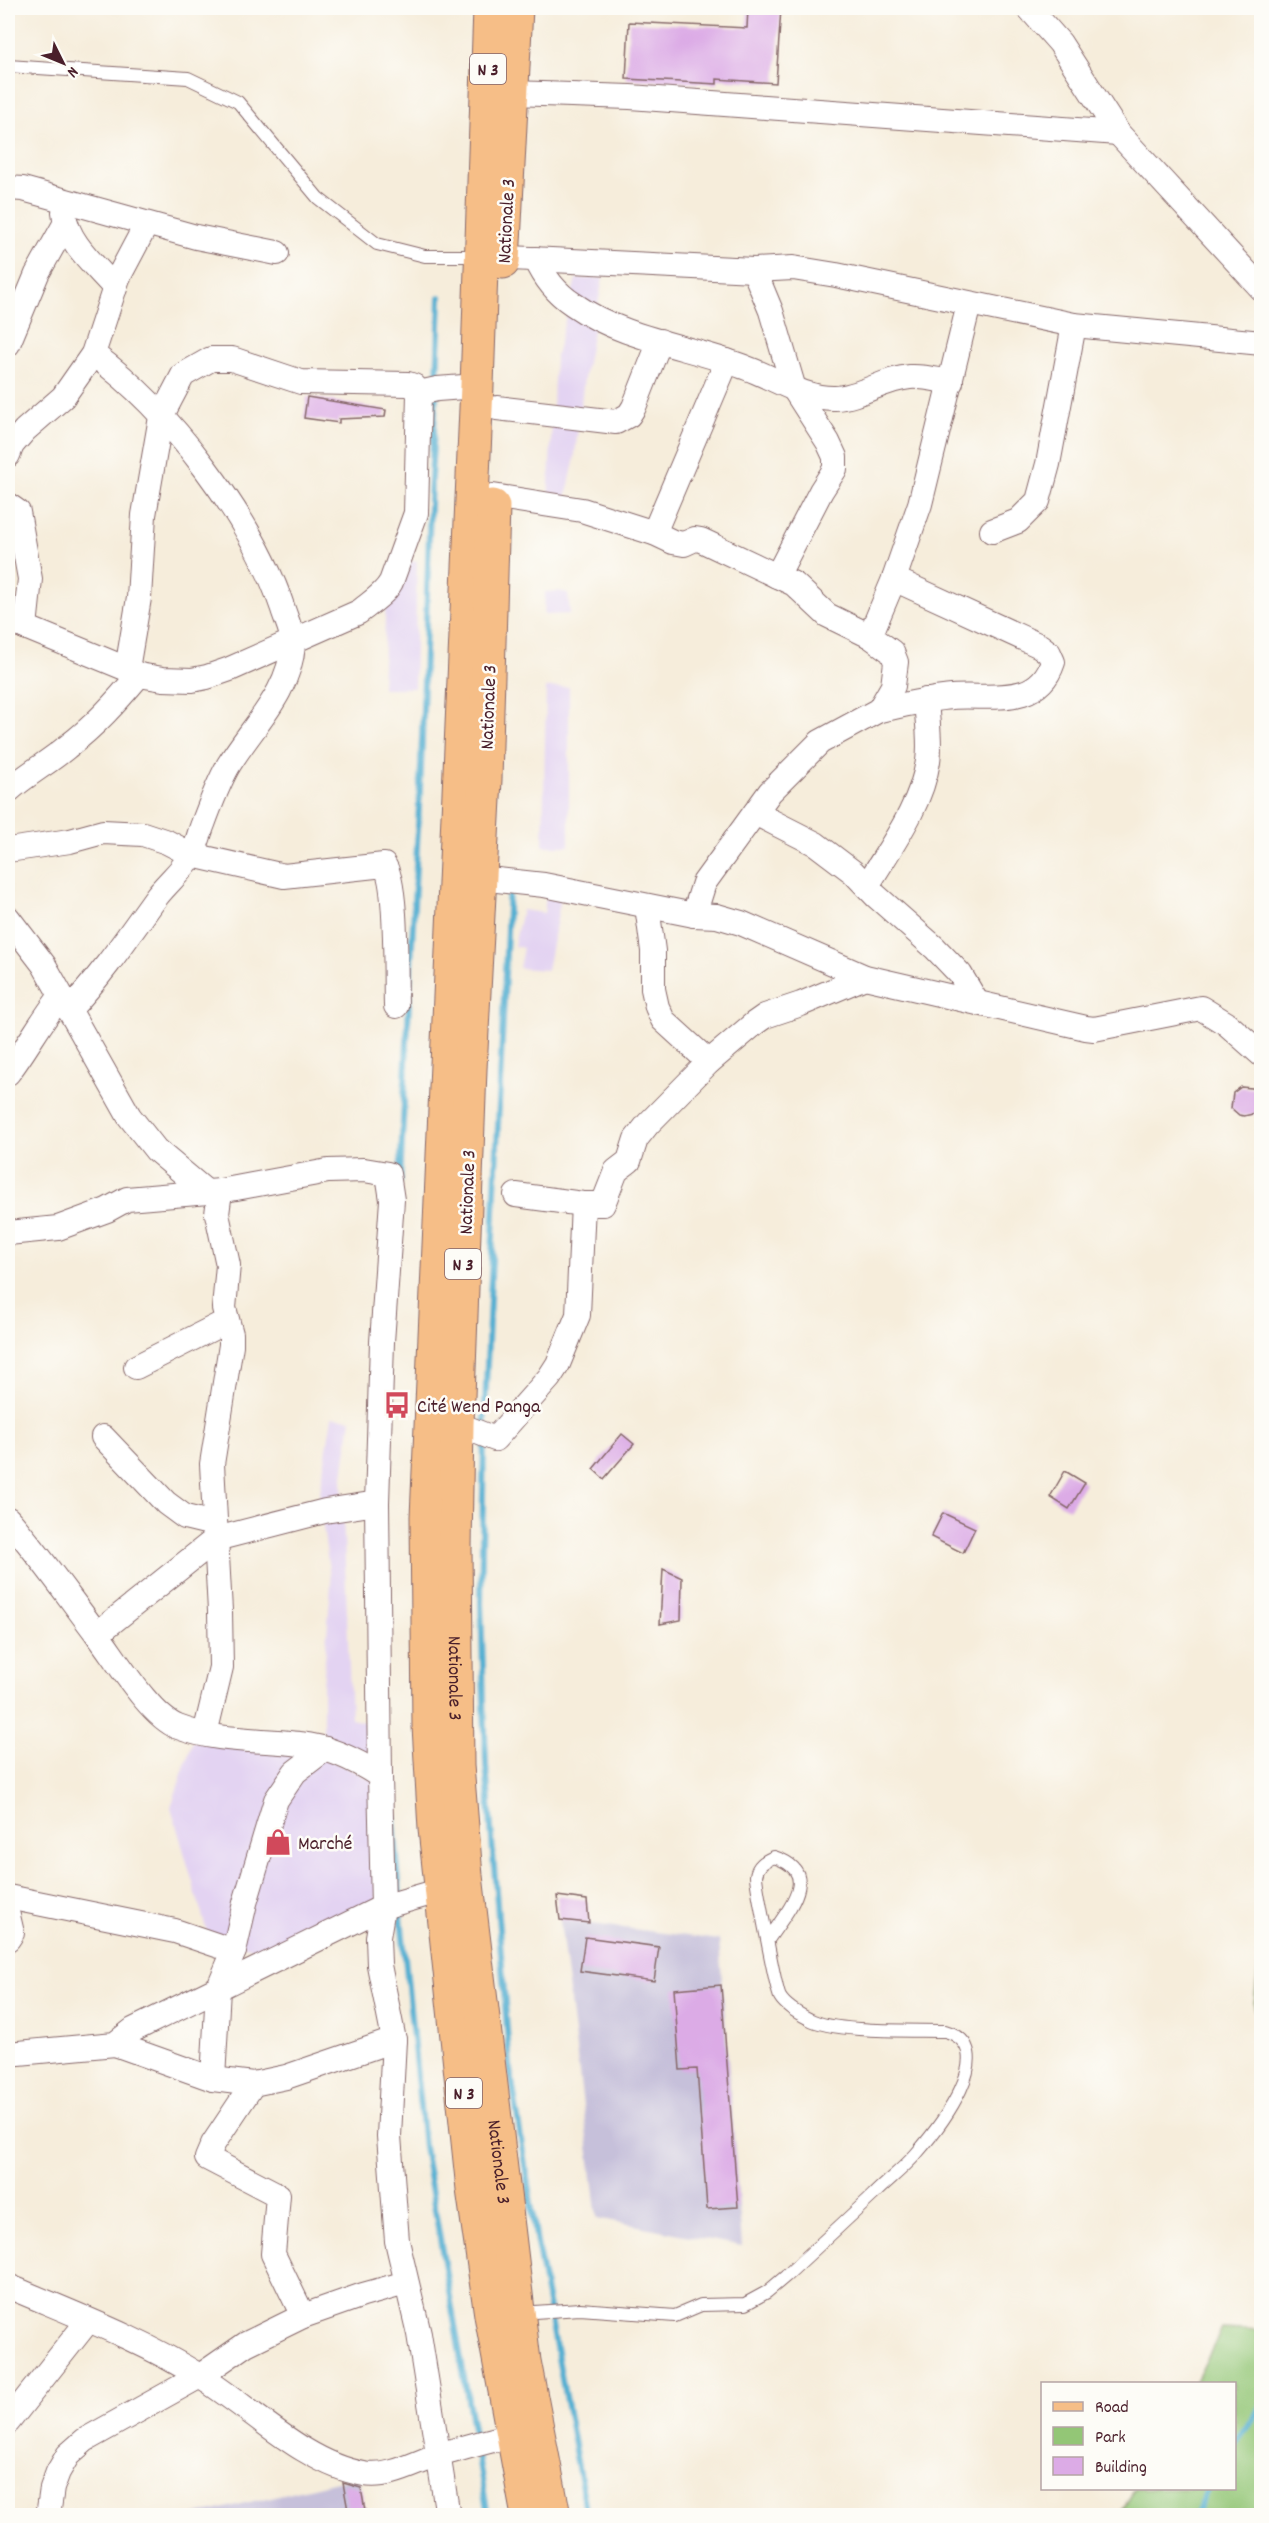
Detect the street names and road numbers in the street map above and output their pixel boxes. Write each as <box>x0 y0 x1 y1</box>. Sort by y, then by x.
road number: N 3 <box>470 54 506 84</box>
street label: Nationale 3 <box>492 178 524 264</box>
street label: Nationale 3 <box>475 664 505 750</box>
street label: Nationale 3 <box>454 1149 484 1235</box>
road number: N 3 <box>445 1249 481 1279</box>
street label: Nationale 3 <box>439 1636 468 1721</box>
road number: N 3 <box>446 2078 482 2108</box>
street label: Nationale 3 <box>478 2118 516 2206</box>

